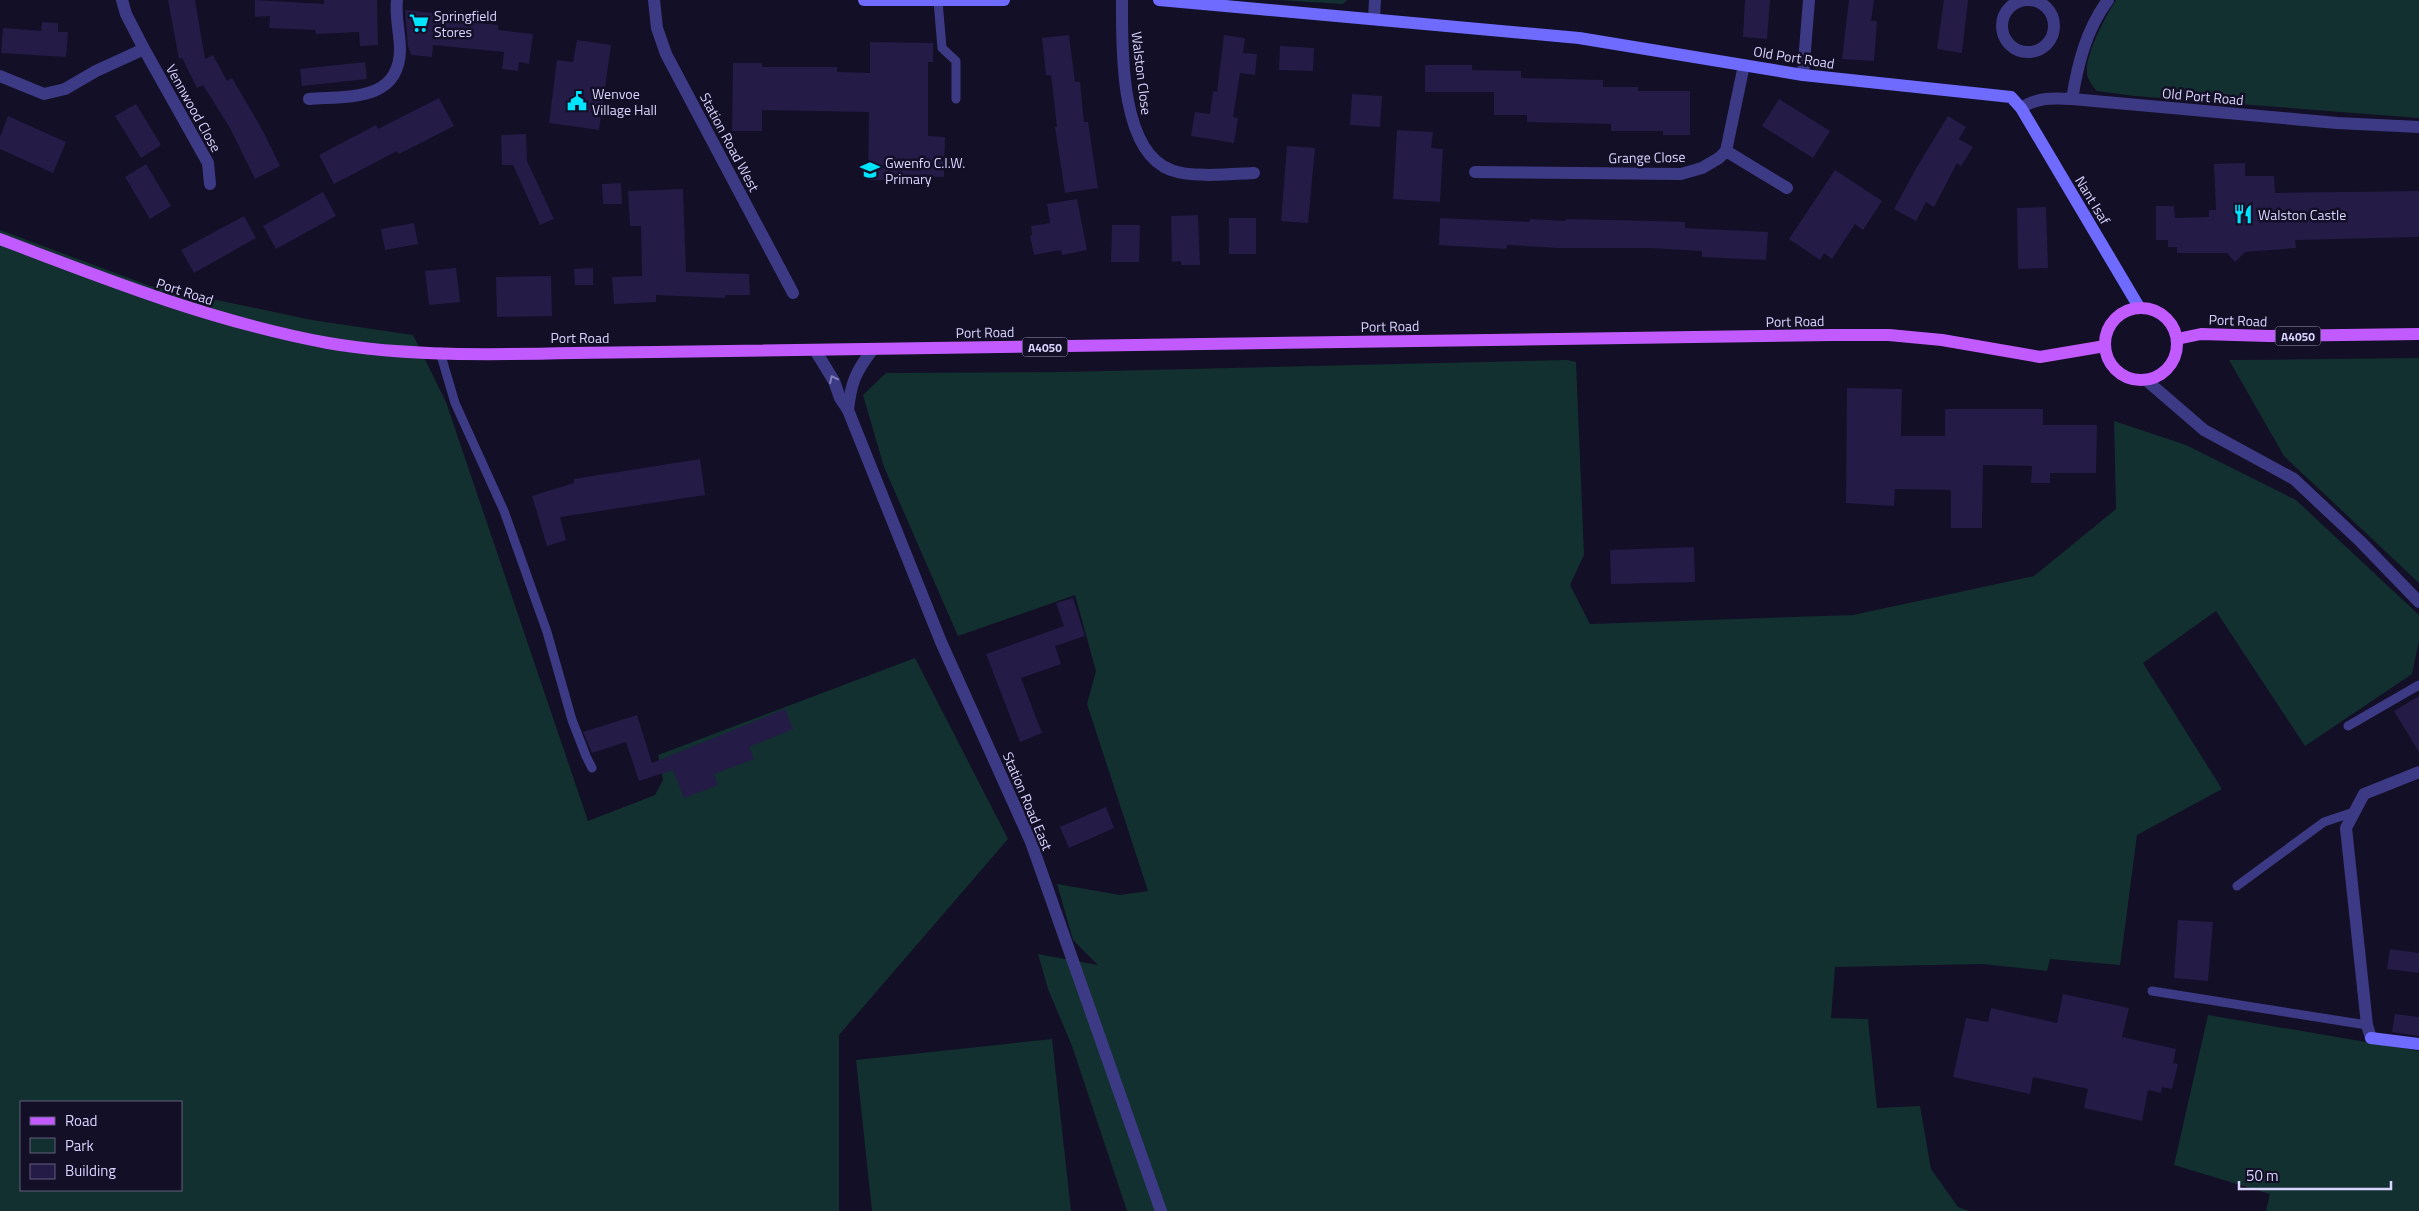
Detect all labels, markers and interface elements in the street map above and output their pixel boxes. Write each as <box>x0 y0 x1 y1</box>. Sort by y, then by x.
place label: Springfield Stores <box>434 5 497 42</box>
supermarket icon: Springfield Stores <box>408 12 430 34</box>
street label: Walston Close <box>1126 30 1158 116</box>
street label: Old Port Road <box>1752 40 1836 74</box>
street label: Vennwood Close <box>161 60 227 156</box>
street label: Old Port Road <box>2161 82 2245 110</box>
place label: Wenvoe Village Hall <box>592 83 657 120</box>
street label: Station Road West <box>695 89 765 195</box>
public building icon: Wenvoe Village Hall <box>566 90 588 112</box>
street label: Grange Close <box>1608 146 1686 168</box>
place label: Gwenfo C.I.W. Primary <box>885 152 965 189</box>
school or university icon: Gwenfo C.I.W. Primary <box>859 159 881 181</box>
street label: Nant Isaf <box>2070 172 2116 229</box>
restaurant icon: Walston Castle <box>2232 203 2254 225</box>
place label: Walston Castle <box>2258 204 2346 225</box>
street label: Port Road <box>154 272 216 310</box>
street label: Port Road <box>2208 308 2268 332</box>
street label: Port Road <box>1765 310 1825 332</box>
street label: Port Road <box>1360 315 1420 337</box>
street label: Port Road <box>955 321 1015 343</box>
road number: A4050 <box>2276 326 2320 346</box>
street label: Port Road <box>551 327 609 348</box>
road number: A4050 <box>1022 338 1068 357</box>
one-way arrow <box>829 376 839 385</box>
street label: Station Road East <box>998 749 1058 853</box>
legend <box>20 1101 182 1191</box>
text: Road <box>65 1109 97 1132</box>
text: Park <box>65 1134 94 1157</box>
scale bar <box>2239 1158 2392 1190</box>
text: Building <box>65 1159 116 1182</box>
text: 50 m <box>2246 1164 2279 1187</box>

